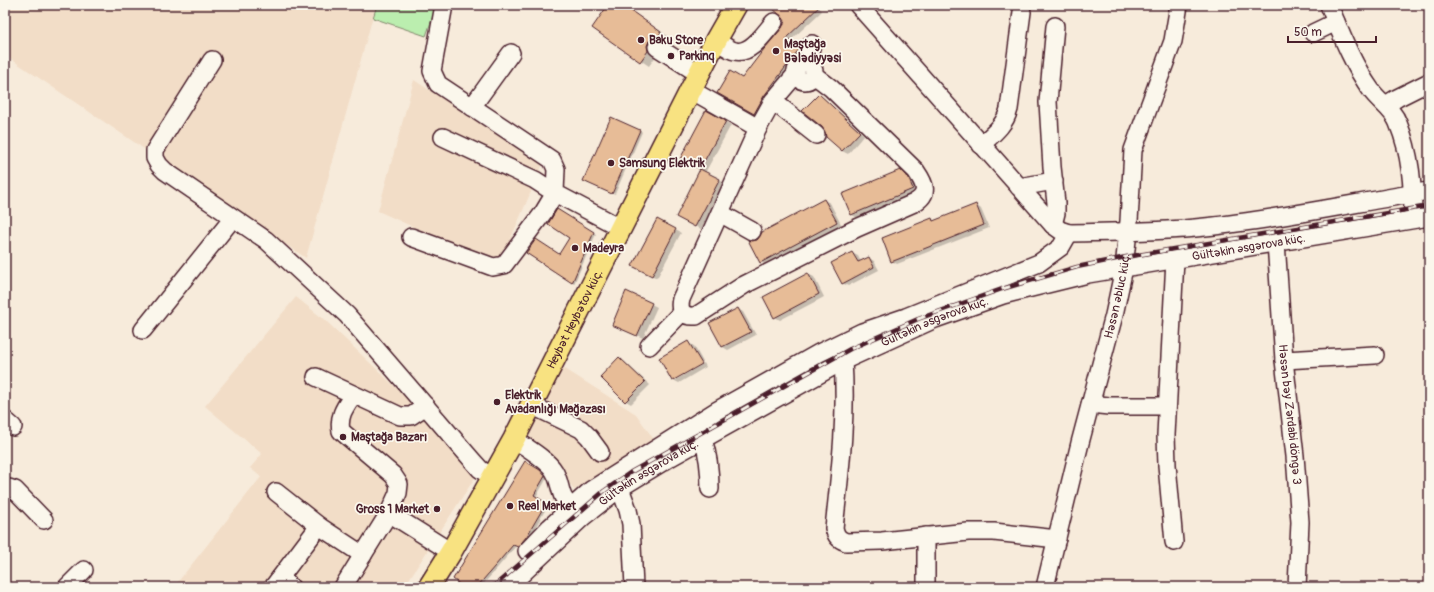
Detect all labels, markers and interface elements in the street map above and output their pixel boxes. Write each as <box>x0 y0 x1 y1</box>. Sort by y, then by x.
scale bar <box>1288 18 1376 44</box>
text: 50 m <box>1294 25 1322 40</box>
place label: Baku Store <box>649 33 704 48</box>
marker: Baku Store <box>636 35 646 45</box>
place label: Maştağa Bələdiyyəsi <box>784 37 841 66</box>
marker: Maştağa Bələdiyyəsi <box>771 46 781 56</box>
place label: Parkinq <box>679 49 715 64</box>
marker: Parkinq <box>666 51 676 61</box>
place label: Samsung Elektrik <box>619 156 706 171</box>
marker: Samsung Elektrik <box>606 158 616 168</box>
street label: Gültəkin Əsgərova küç. <box>1191 231 1307 264</box>
place label: Madeyra <box>583 241 625 256</box>
marker: Madeyra <box>570 243 580 253</box>
street label: Həsən Əbluc küç. <box>1101 253 1134 340</box>
street label: Heybət Heybətov küç. <box>544 267 607 372</box>
street label: Gültəkin Əsgərova küç. <box>879 294 990 351</box>
street label: Həsən bəy Zərdabi döngə 3 <box>1275 344 1304 485</box>
place label: Elektrik Avadanlığı Mağazası <box>505 388 606 417</box>
marker: Elektrik Avadanlığı Mağazası <box>492 397 502 407</box>
place label: Maştağa Bazarı <box>351 430 427 445</box>
marker: Maştağa Bazarı <box>338 432 348 442</box>
street label: Gültəkin Əsgərova küç. <box>596 436 701 510</box>
place label: Real Market <box>518 499 577 514</box>
marker: Real Market <box>505 501 515 511</box>
place label: Gross 1 Market <box>356 502 430 517</box>
marker: Gross 1 Market <box>432 504 442 514</box>

